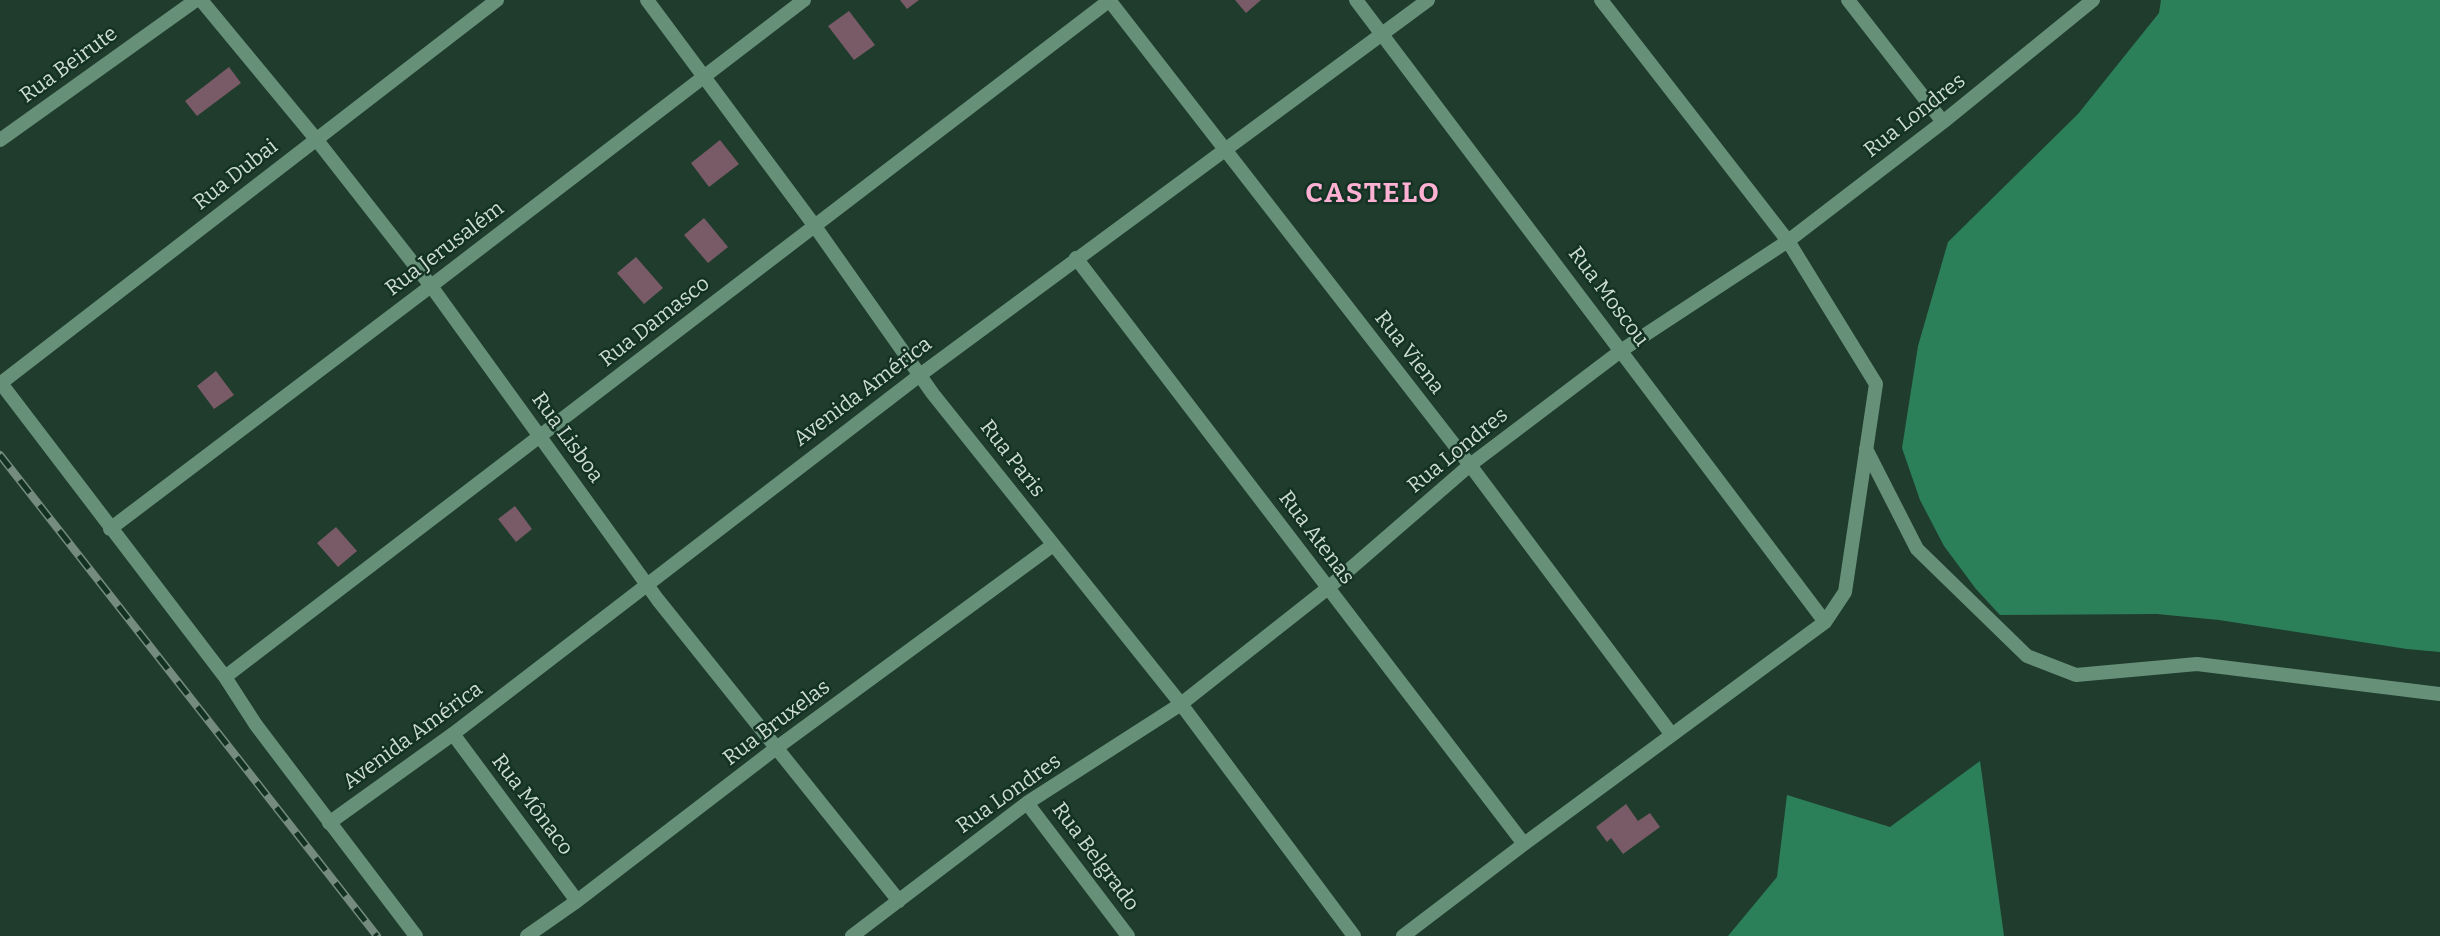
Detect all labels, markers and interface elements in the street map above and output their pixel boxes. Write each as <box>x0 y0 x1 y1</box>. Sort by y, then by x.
street label: Rua Beirute <box>15 21 123 109</box>
street label: Rua Londres <box>1859 69 1971 163</box>
street label: Rua Dubai <box>189 134 283 216</box>
district label: CASTELO <box>1306 177 1440 211</box>
street label: Rua Jerusalém <box>381 196 509 302</box>
street label: Rua Moscou <box>1562 242 1654 352</box>
street label: Rua Damasco <box>595 271 715 373</box>
street label: Rua Viena <box>1369 307 1449 399</box>
street label: Avenida América <box>789 332 937 452</box>
street label: Rua Lisboa <box>526 388 608 488</box>
street label: Rua Londres <box>1403 403 1513 499</box>
street label: Rua Paris <box>974 415 1050 503</box>
street label: Rua Atenas <box>1273 486 1359 590</box>
street label: Rua Bruxelas <box>719 675 835 771</box>
street label: Avenida América <box>338 677 488 795</box>
street label: Rua Londres <box>952 749 1066 839</box>
street label: Rua Mônaco <box>486 750 578 860</box>
street label: Rua Belgrado <box>1046 798 1144 916</box>

